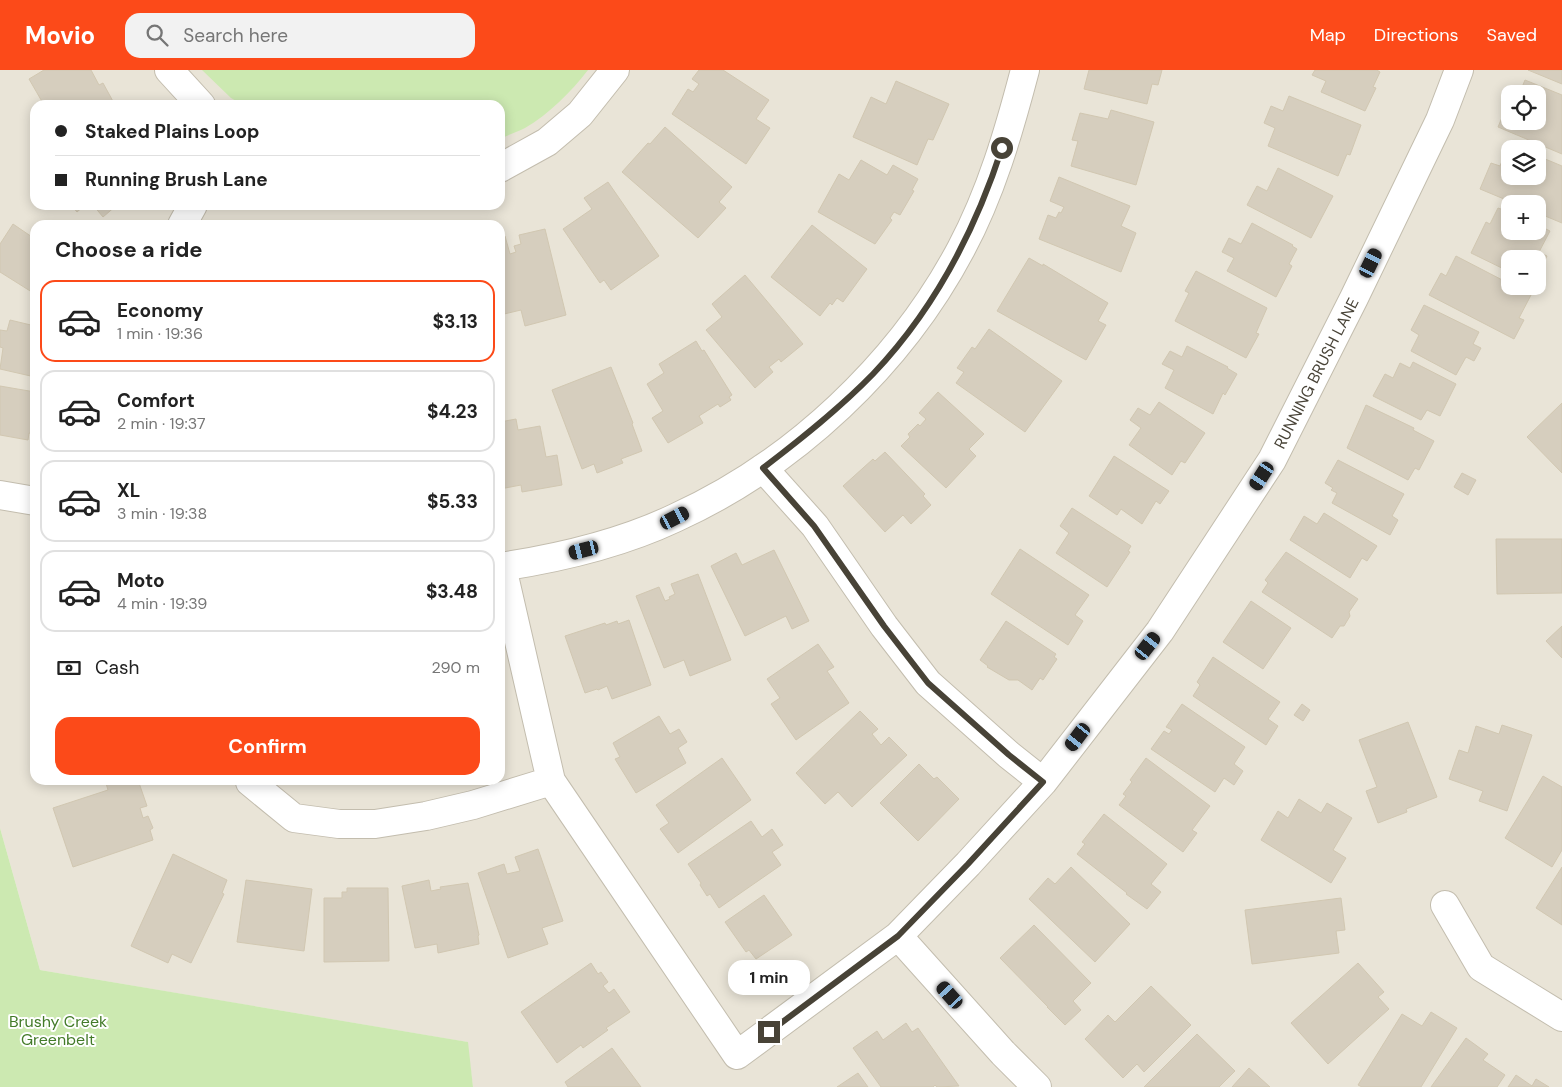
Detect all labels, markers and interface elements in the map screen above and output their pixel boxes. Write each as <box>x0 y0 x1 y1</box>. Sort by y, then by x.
search box <box>125 13 475 58</box>
text: Movio <box>25 20 95 51</box>
icon: search <box>143 21 171 49</box>
text: Search here <box>183 23 288 48</box>
text: Map <box>1310 23 1346 47</box>
text: Directions <box>1374 23 1459 47</box>
text: Saved <box>1487 23 1537 47</box>
map controls <box>1501 85 1546 295</box>
button: locate <box>1501 85 1546 130</box>
text: Staked Plains Loop <box>85 119 260 144</box>
route start <box>991 137 1013 159</box>
button: layers <box>1501 140 1546 185</box>
text: Running Brush Lane <box>85 167 268 192</box>
button: + <box>1501 195 1546 240</box>
text: Choose a ride <box>55 235 203 264</box>
car <box>1357 246 1384 280</box>
button: − <box>1501 250 1546 295</box>
street label: RUNNING BRUSH LANE <box>1269 294 1364 452</box>
text: Economy <box>117 298 204 323</box>
icon: car <box>57 299 102 344</box>
text: $3.13 <box>433 309 478 334</box>
text: 1 min · 19:36 <box>117 323 203 344</box>
text: Comfort <box>117 388 195 413</box>
icon: car <box>57 389 102 434</box>
text: $4.23 <box>427 399 478 424</box>
text: 2 min · 19:37 <box>117 413 205 434</box>
car <box>1247 459 1276 493</box>
text: XL <box>117 478 140 503</box>
icon: car <box>57 479 102 524</box>
text: $5.33 <box>427 489 478 514</box>
text: 3 min · 19:38 <box>117 503 207 524</box>
car <box>658 505 691 531</box>
car <box>567 539 600 561</box>
text: Moto <box>117 568 165 593</box>
icon: car <box>57 569 102 614</box>
text: $3.48 <box>426 579 478 604</box>
text: 4 min · 19:39 <box>117 593 207 614</box>
car <box>1132 630 1163 662</box>
icon: cash <box>55 654 83 682</box>
text: Cash <box>95 655 139 680</box>
text: 290 m <box>431 657 480 678</box>
button: Confirm <box>55 717 480 775</box>
car <box>1062 721 1093 753</box>
callout: 1 min <box>728 960 810 994</box>
text: 1 min <box>750 967 788 988</box>
car <box>934 979 965 1011</box>
park label: Brushy Creek Greenbelt <box>9 1011 107 1050</box>
route end <box>758 1021 780 1043</box>

